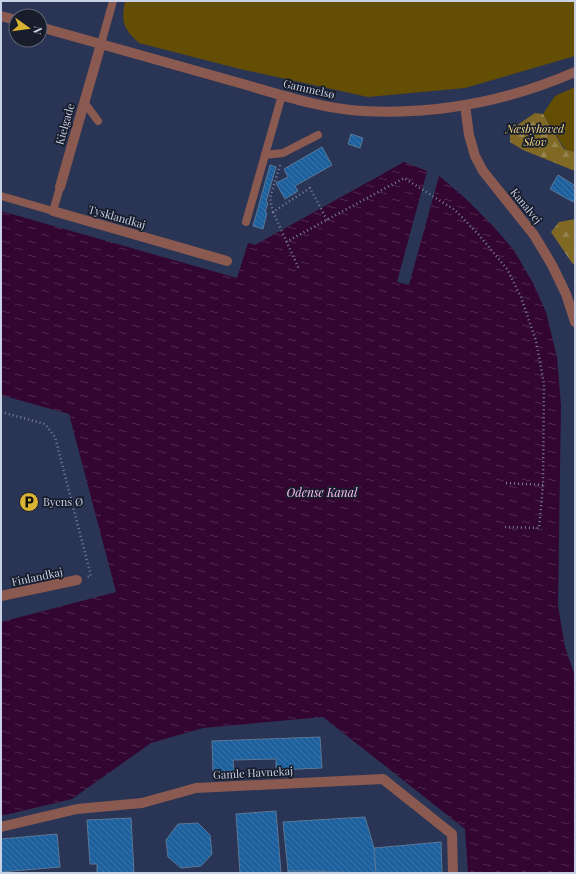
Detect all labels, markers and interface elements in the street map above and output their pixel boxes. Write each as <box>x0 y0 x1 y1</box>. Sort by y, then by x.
north arrow <box>8 8 48 48</box>
text: N <box>30 25 46 36</box>
street label: Gammelsø <box>282 75 336 102</box>
street label: Kielgade <box>51 101 78 146</box>
park label: Næsbyhoved Skov <box>505 121 565 149</box>
street label: Kanalvej <box>507 185 545 227</box>
street label: Tysklandkaj <box>87 201 148 232</box>
water label: Odense Kanal <box>287 484 358 500</box>
parking icon: Byens Ø <box>18 491 40 513</box>
place label: Byens Ø <box>43 494 83 509</box>
street label: Finlandkaj <box>10 564 64 589</box>
street label: Gamle Havnekaj <box>213 763 293 782</box>

